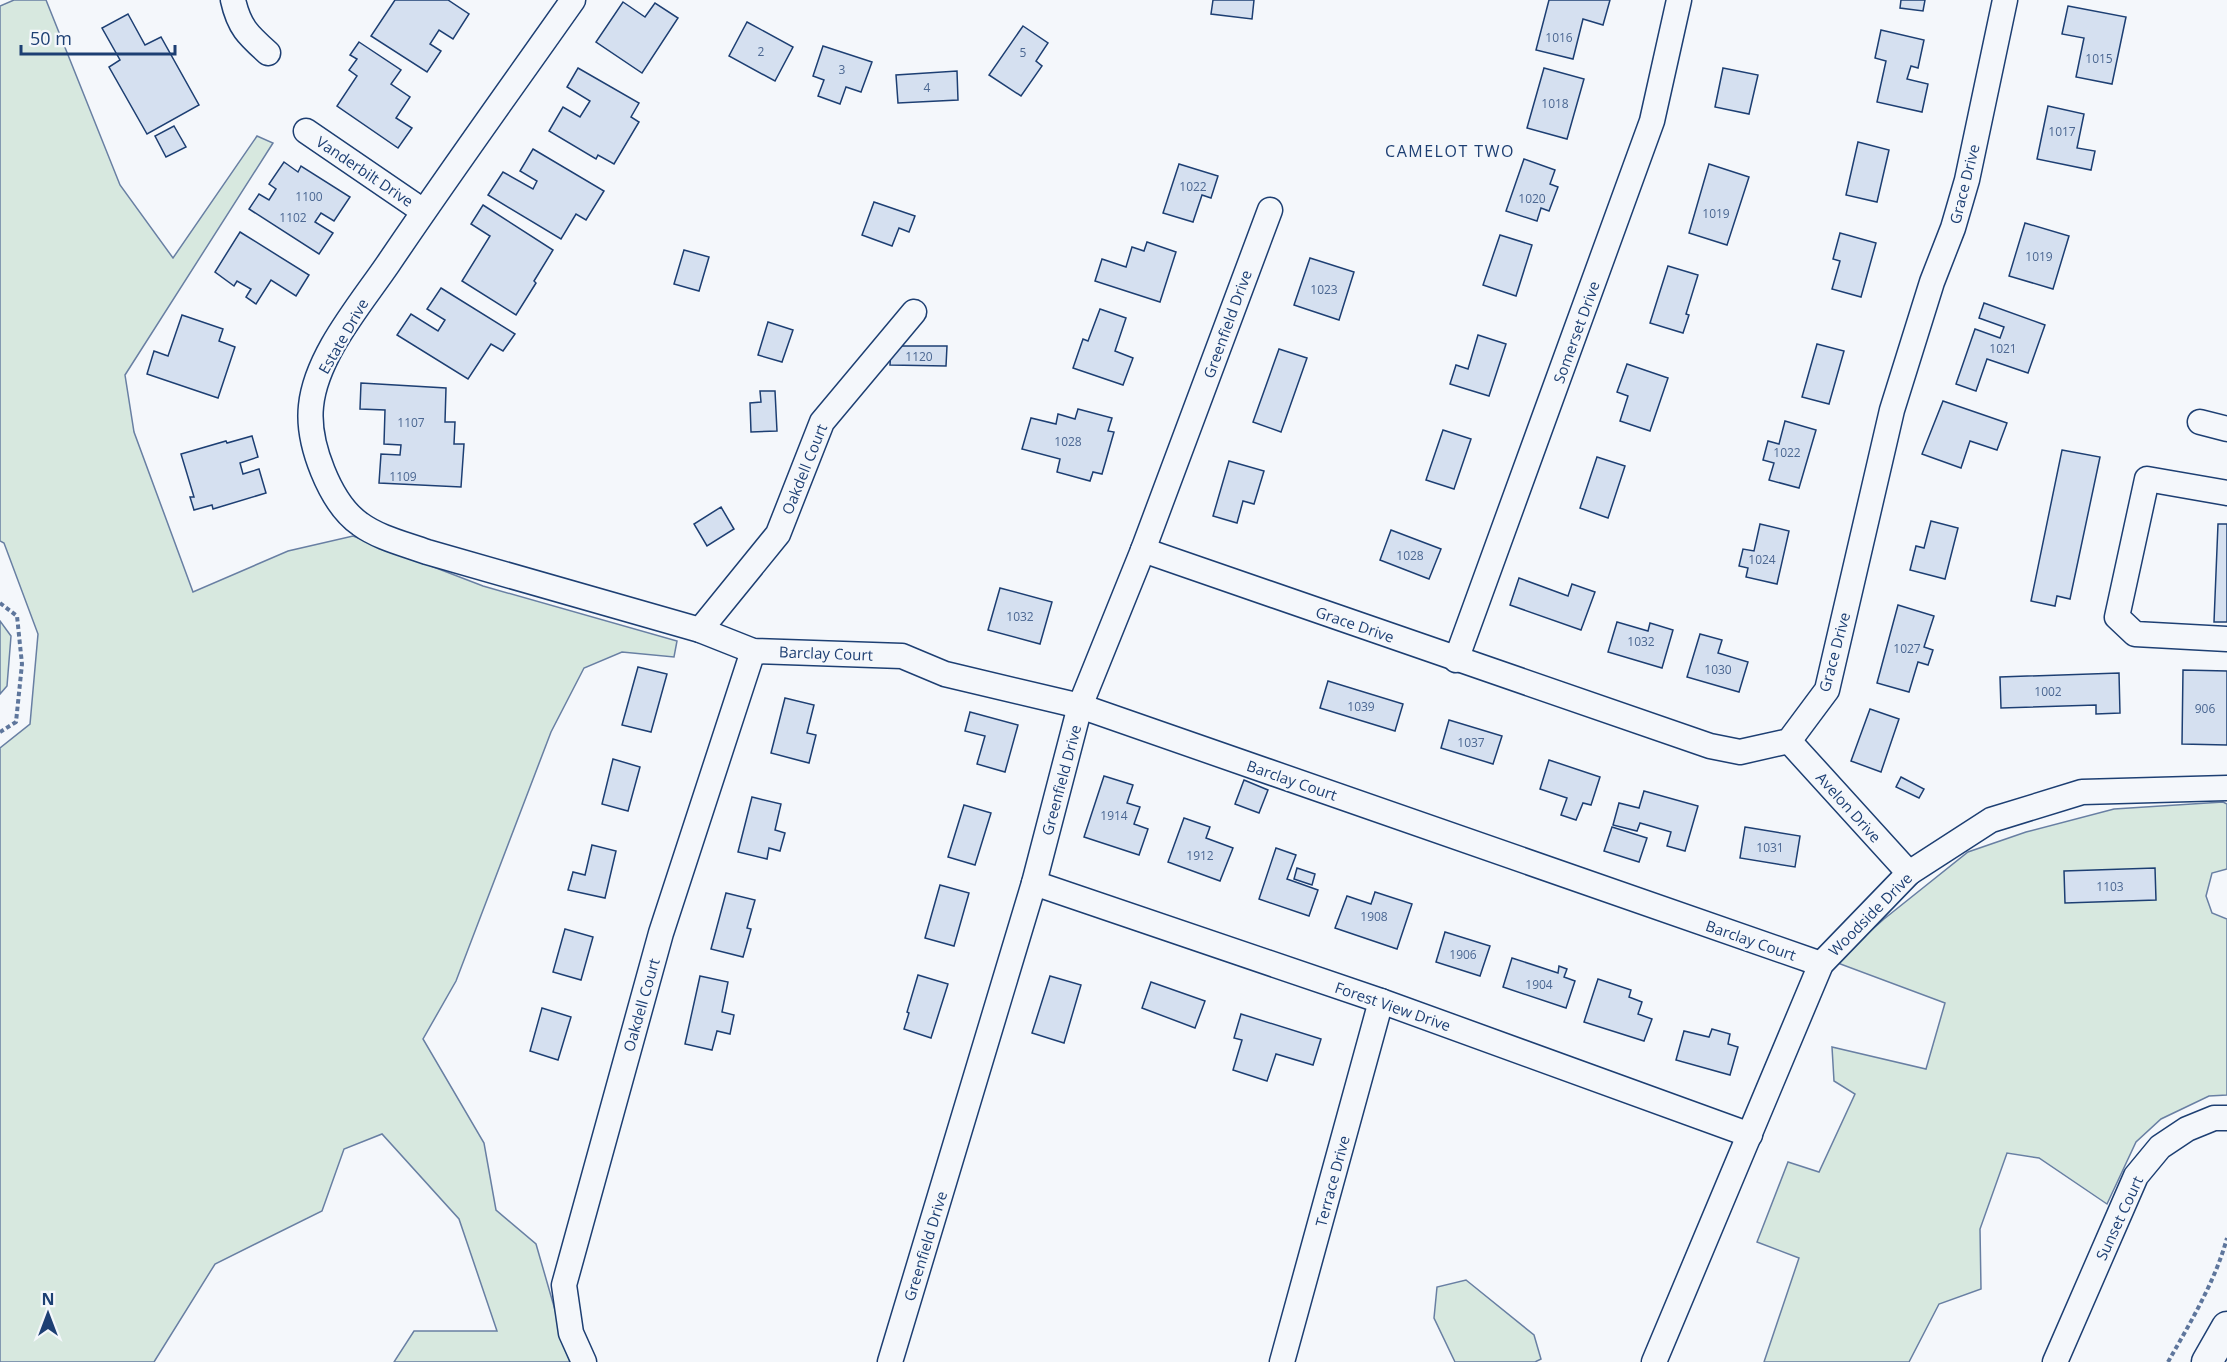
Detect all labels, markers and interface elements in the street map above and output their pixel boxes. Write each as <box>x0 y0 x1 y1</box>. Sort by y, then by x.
scale bar <box>21 18 176 56</box>
text: 50 m <box>30 26 72 50</box>
house number: 1016 <box>1545 29 1573 46</box>
house number: 2 <box>758 43 765 60</box>
house number: 5 <box>1020 44 1027 61</box>
house number: 1015 <box>2085 50 2113 67</box>
house number: 3 <box>839 61 846 78</box>
house number: 4 <box>924 79 931 96</box>
house number: 1018 <box>1541 95 1569 112</box>
house number: 1017 <box>2048 123 2076 140</box>
street label: Vanderbilt Drive <box>313 131 417 211</box>
district label: CAMELOT TWO <box>1385 140 1515 162</box>
street label: Grace Drive <box>1944 142 1984 226</box>
house number: 1022 <box>1179 178 1207 195</box>
house number: 1100 <box>295 188 323 205</box>
house number: 1020 <box>1518 190 1546 207</box>
house number: 1019 <box>1702 205 1730 222</box>
house number: 1102 <box>279 209 307 226</box>
house number: 1019 <box>2025 248 2053 265</box>
street label: Greenfield Drive <box>1198 267 1256 381</box>
street label: Somerset Drive <box>1548 278 1604 386</box>
house number: 1023 <box>1310 281 1338 298</box>
street label: Estate Drive <box>313 295 373 377</box>
house number: 1021 <box>1989 340 2017 357</box>
house number: 1120 <box>905 348 933 365</box>
house number: 1107 <box>397 414 425 431</box>
street label: Oakdell Court <box>777 421 831 517</box>
house number: 1028 <box>1054 433 1082 450</box>
house number: 1022 <box>1773 444 1801 461</box>
house number: 1109 <box>389 468 417 485</box>
house number: 1028 <box>1396 547 1424 564</box>
house number: 1024 <box>1748 551 1776 568</box>
street label: Grace Drive <box>1313 601 1397 647</box>
house number: 1032 <box>1006 608 1034 625</box>
street label: Grace Drive <box>1814 610 1854 694</box>
house number: 1032 <box>1627 633 1655 650</box>
house number: 1027 <box>1893 640 1921 657</box>
street label: Barclay Court <box>779 641 873 665</box>
house number: 1030 <box>1704 661 1732 678</box>
house number: 1002 <box>2034 683 2062 700</box>
house number: 1039 <box>1347 698 1375 715</box>
house number: 906 <box>2195 700 2215 717</box>
street label: Greenfield Drive <box>1037 722 1085 838</box>
house number: 1037 <box>1457 734 1485 751</box>
street label: Barclay Court <box>1244 755 1340 805</box>
street label: Avelon Drive <box>1812 768 1886 846</box>
house number: 1914 <box>1100 807 1128 824</box>
house number: 1031 <box>1756 839 1784 856</box>
house number: 1912 <box>1186 847 1214 864</box>
street label: Woodside Drive <box>1824 868 1916 960</box>
house number: 1103 <box>2096 878 2124 895</box>
house number: 1908 <box>1360 908 1388 925</box>
street label: Barclay Court <box>1703 915 1799 965</box>
house number: 1906 <box>1449 946 1477 963</box>
street label: Oakdell Court <box>618 956 664 1054</box>
house number: 1904 <box>1525 976 1553 993</box>
street label: Forest View Drive <box>1332 977 1454 1035</box>
street label: Terrace Drive <box>1310 1133 1354 1229</box>
street label: Sunset Court <box>2091 1173 2147 1263</box>
street label: Greenfield Drive <box>899 1189 951 1303</box>
north arrow <box>18 1284 78 1344</box>
text: N <box>41 1288 55 1310</box>

